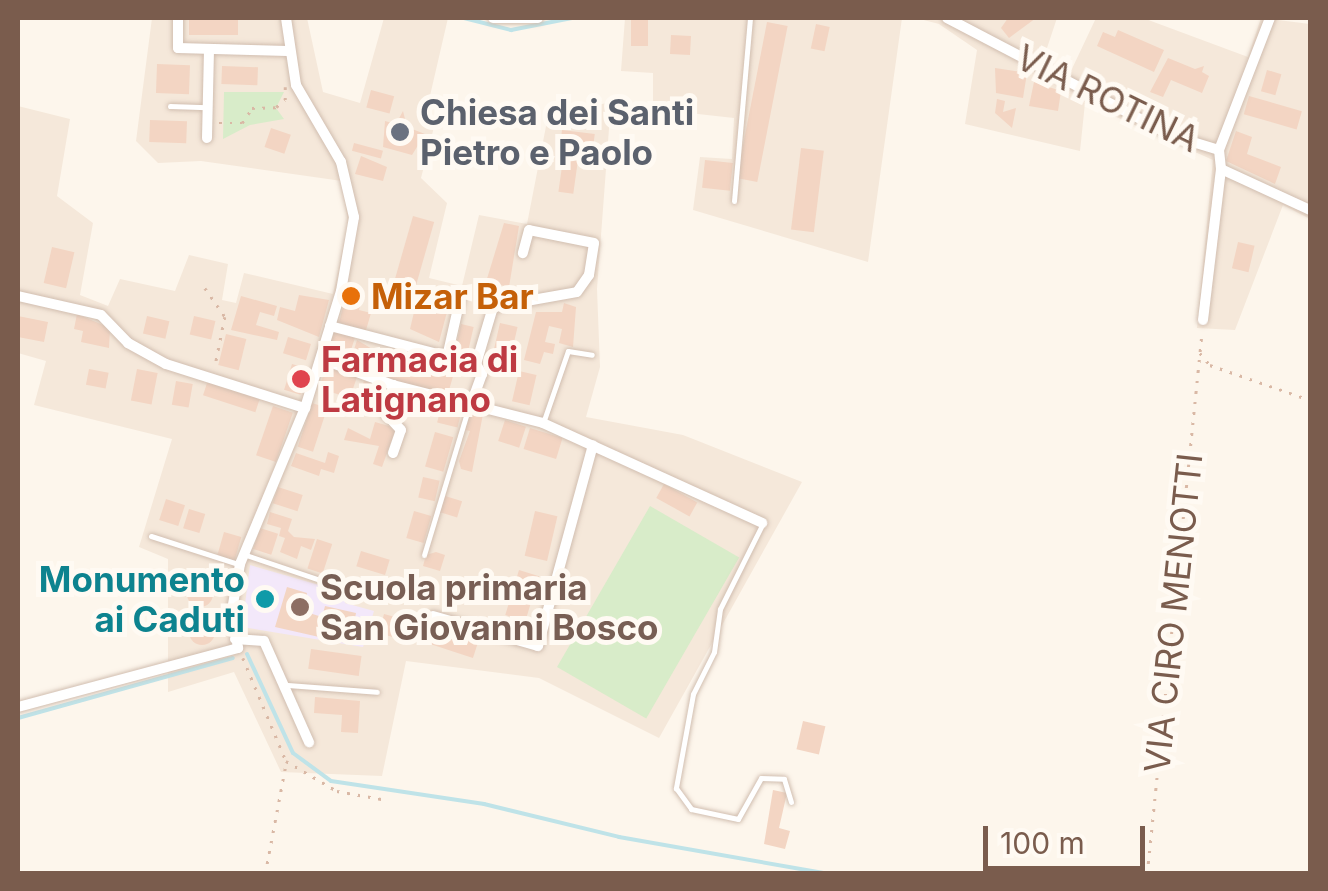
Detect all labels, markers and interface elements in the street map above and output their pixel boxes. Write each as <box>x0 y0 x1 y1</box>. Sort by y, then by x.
street label: VIA ROTINA <box>1010 36 1206 160</box>
place label: Chiesa dei Santi Pietro e Paolo <box>420 91 694 173</box>
marker: Chiesa dei Santi Pietro e Paolo <box>389 121 411 143</box>
place label: Mizar Bar <box>371 275 534 317</box>
marker: Mizar Bar <box>340 285 362 307</box>
place label: Farmacia di Latignano <box>321 338 518 420</box>
marker: Farmacia di Latignano <box>290 368 312 390</box>
street label: VIA CIRO MENOTTI <box>1135 451 1211 775</box>
place label: Monumento ai Caduti <box>39 558 245 640</box>
place label: Scuola primaria San Giovanni Bosco <box>320 566 658 648</box>
marker: Monumento ai Caduti <box>254 588 276 610</box>
marker: Scuola primaria San Giovanni Bosco <box>289 596 311 618</box>
scale bar <box>988 806 1150 868</box>
text: 100 m <box>1000 825 1085 861</box>

